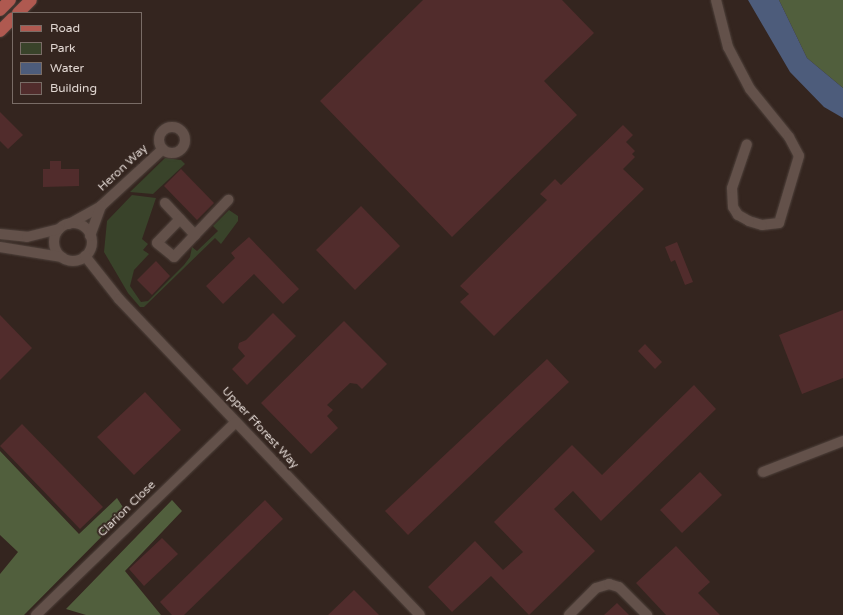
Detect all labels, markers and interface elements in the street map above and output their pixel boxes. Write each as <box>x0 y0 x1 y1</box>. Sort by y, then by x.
legend <box>12 12 142 104</box>
text: Road <box>50 21 80 35</box>
text: Park <box>50 41 76 55</box>
text: Water <box>50 61 84 75</box>
text: Building <box>50 81 97 95</box>
street label: Heron Way <box>95 141 151 195</box>
street label: Upper Fforest Way <box>218 384 302 472</box>
street label: Clarion Close <box>95 478 159 540</box>

